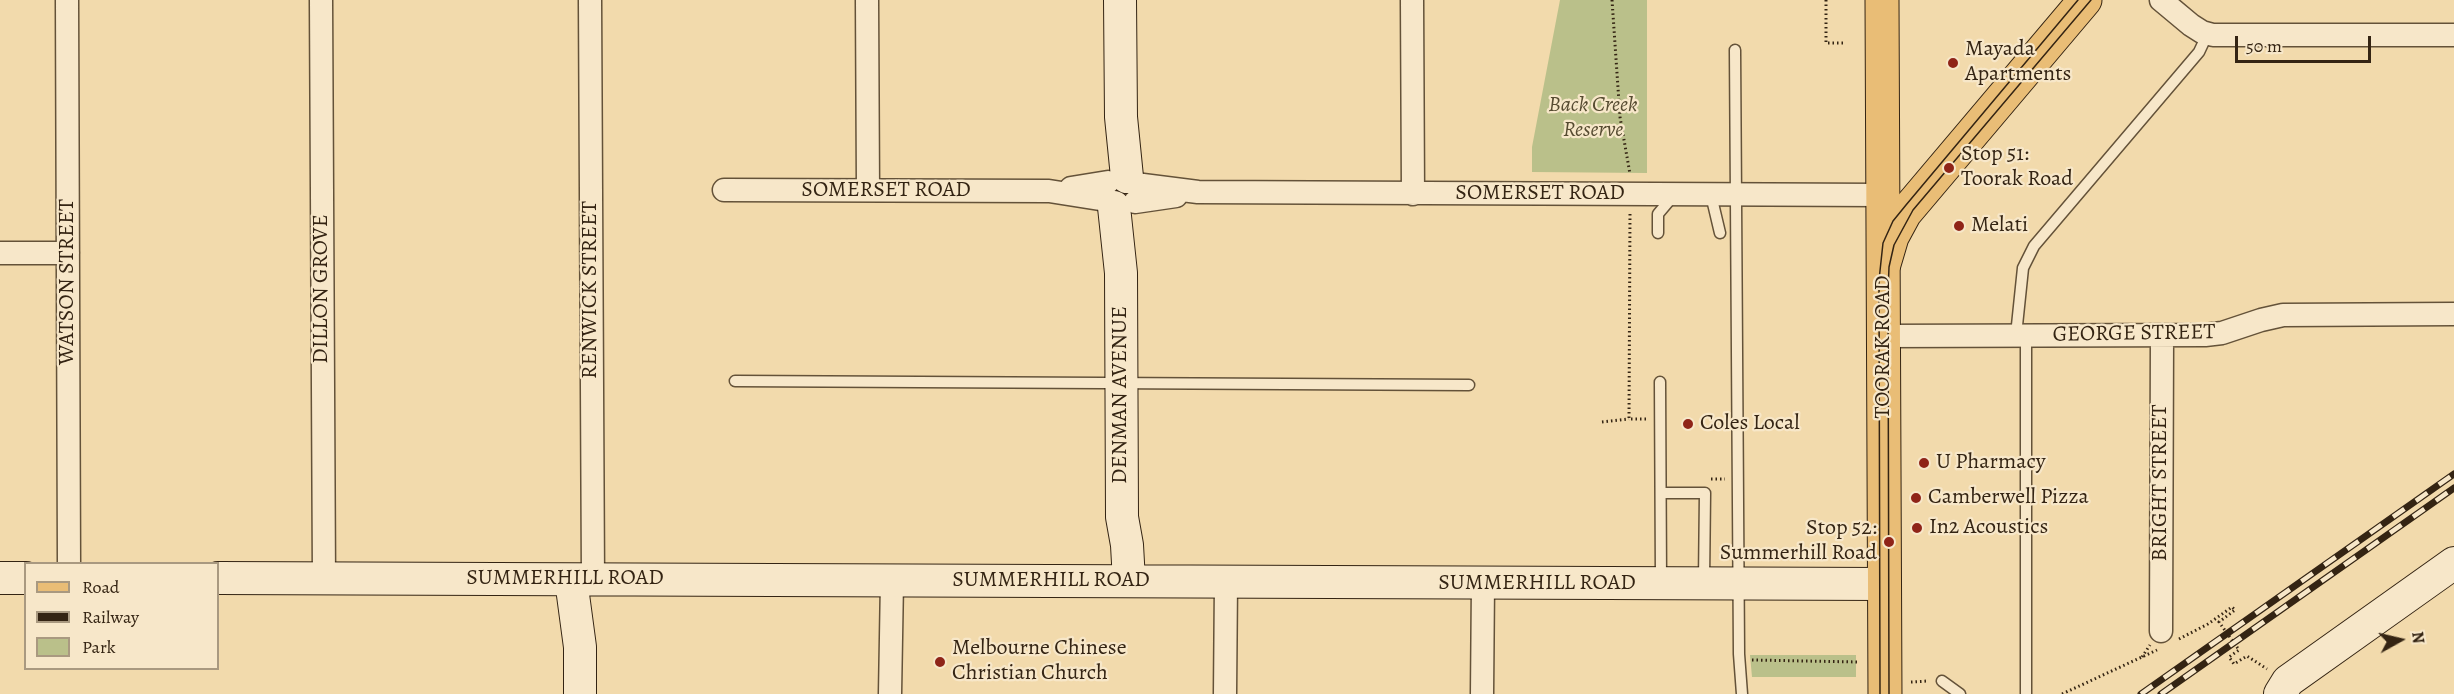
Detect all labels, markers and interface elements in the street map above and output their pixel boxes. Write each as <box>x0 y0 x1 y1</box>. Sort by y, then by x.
scale bar <box>2238 24 2374 62</box>
text: 50 m <box>2246 34 2282 58</box>
place label: Mayada Apartments <box>1965 37 2071 88</box>
marker: Mayada Apartments <box>1946 56 1960 70</box>
park label: Back Creek Reserve <box>1548 93 1638 144</box>
place label: Stop 51: Toorak Road <box>1961 142 2073 194</box>
marker: Stop 51: Toorak Road <box>1942 161 1956 175</box>
street label: SOMERSET ROAD <box>801 178 971 204</box>
street label: SOMERSET ROAD <box>1455 181 1625 207</box>
street label: WATSON STREET <box>55 199 81 365</box>
street label: RENWICK STREET <box>578 201 604 379</box>
place label: Melati <box>1971 213 2028 239</box>
street label: DILLON GROVE <box>309 214 335 364</box>
marker: Melati <box>1952 219 1966 233</box>
street label: TOORAK ROAD <box>1871 275 1897 419</box>
street label: DENMAN AVENUE <box>1108 306 1134 484</box>
street label: GEORGE STREET <box>2052 319 2216 349</box>
street label: BRIGHT STREET <box>2148 405 2174 561</box>
place label: Coles Local <box>1700 411 1800 437</box>
marker: Coles Local <box>1681 417 1695 431</box>
place label: U Pharmacy <box>1936 450 2046 476</box>
marker: U Pharmacy <box>1917 456 1931 470</box>
place label: Camberwell Pizza <box>1928 485 2089 511</box>
marker: Camberwell Pizza <box>1909 491 1923 505</box>
place label: In2 Acoustics <box>1929 515 2048 541</box>
place label: Stop 52: Summerhill Road <box>1720 516 1877 568</box>
marker: In2 Acoustics <box>1910 521 1924 535</box>
marker: Stop 52: Summerhill Road <box>1882 535 1896 549</box>
legend <box>24 562 219 670</box>
street label: SUMMERHILL ROAD <box>466 566 664 592</box>
street label: SUMMERHILL ROAD <box>952 568 1150 594</box>
street label: SUMMERHILL ROAD <box>1438 571 1636 597</box>
text: Road <box>82 575 119 599</box>
text: Railway <box>82 605 139 629</box>
north arrow <box>2370 610 2430 670</box>
text: N <box>2406 630 2430 645</box>
text: Park <box>82 635 116 659</box>
place label: Melbourne Chinese Christian Church <box>952 636 1126 688</box>
marker: Melbourne Chinese Christian Church <box>933 655 947 669</box>

